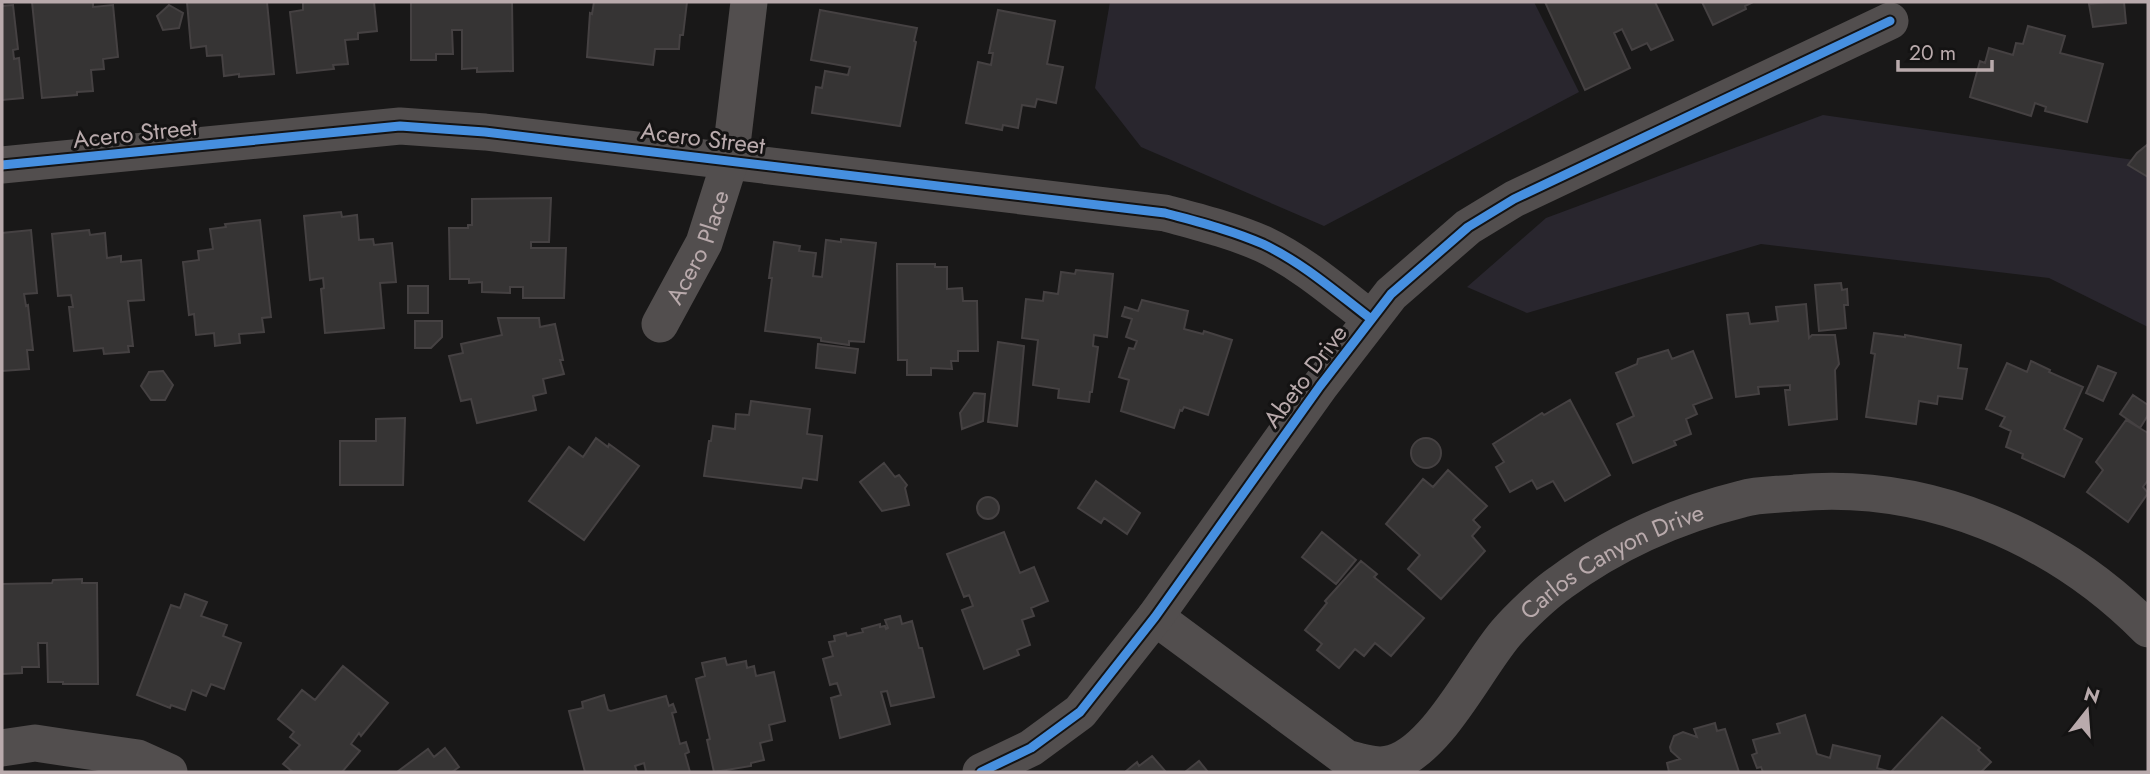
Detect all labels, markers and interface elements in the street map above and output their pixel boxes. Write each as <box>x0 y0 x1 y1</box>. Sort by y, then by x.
scale bar <box>1898 28 1993 72</box>
text: 20 m <box>1909 38 1956 68</box>
street label: Acero Street <box>71 109 199 157</box>
street label: Acero Street <box>639 113 767 163</box>
street label: Acero Place <box>657 185 737 310</box>
street label: Abeto Drive <box>1255 317 1355 435</box>
street label: Carlos Canyon Drive <box>1511 494 1708 627</box>
north arrow <box>2052 676 2122 746</box>
text: N <box>2081 680 2103 710</box>

